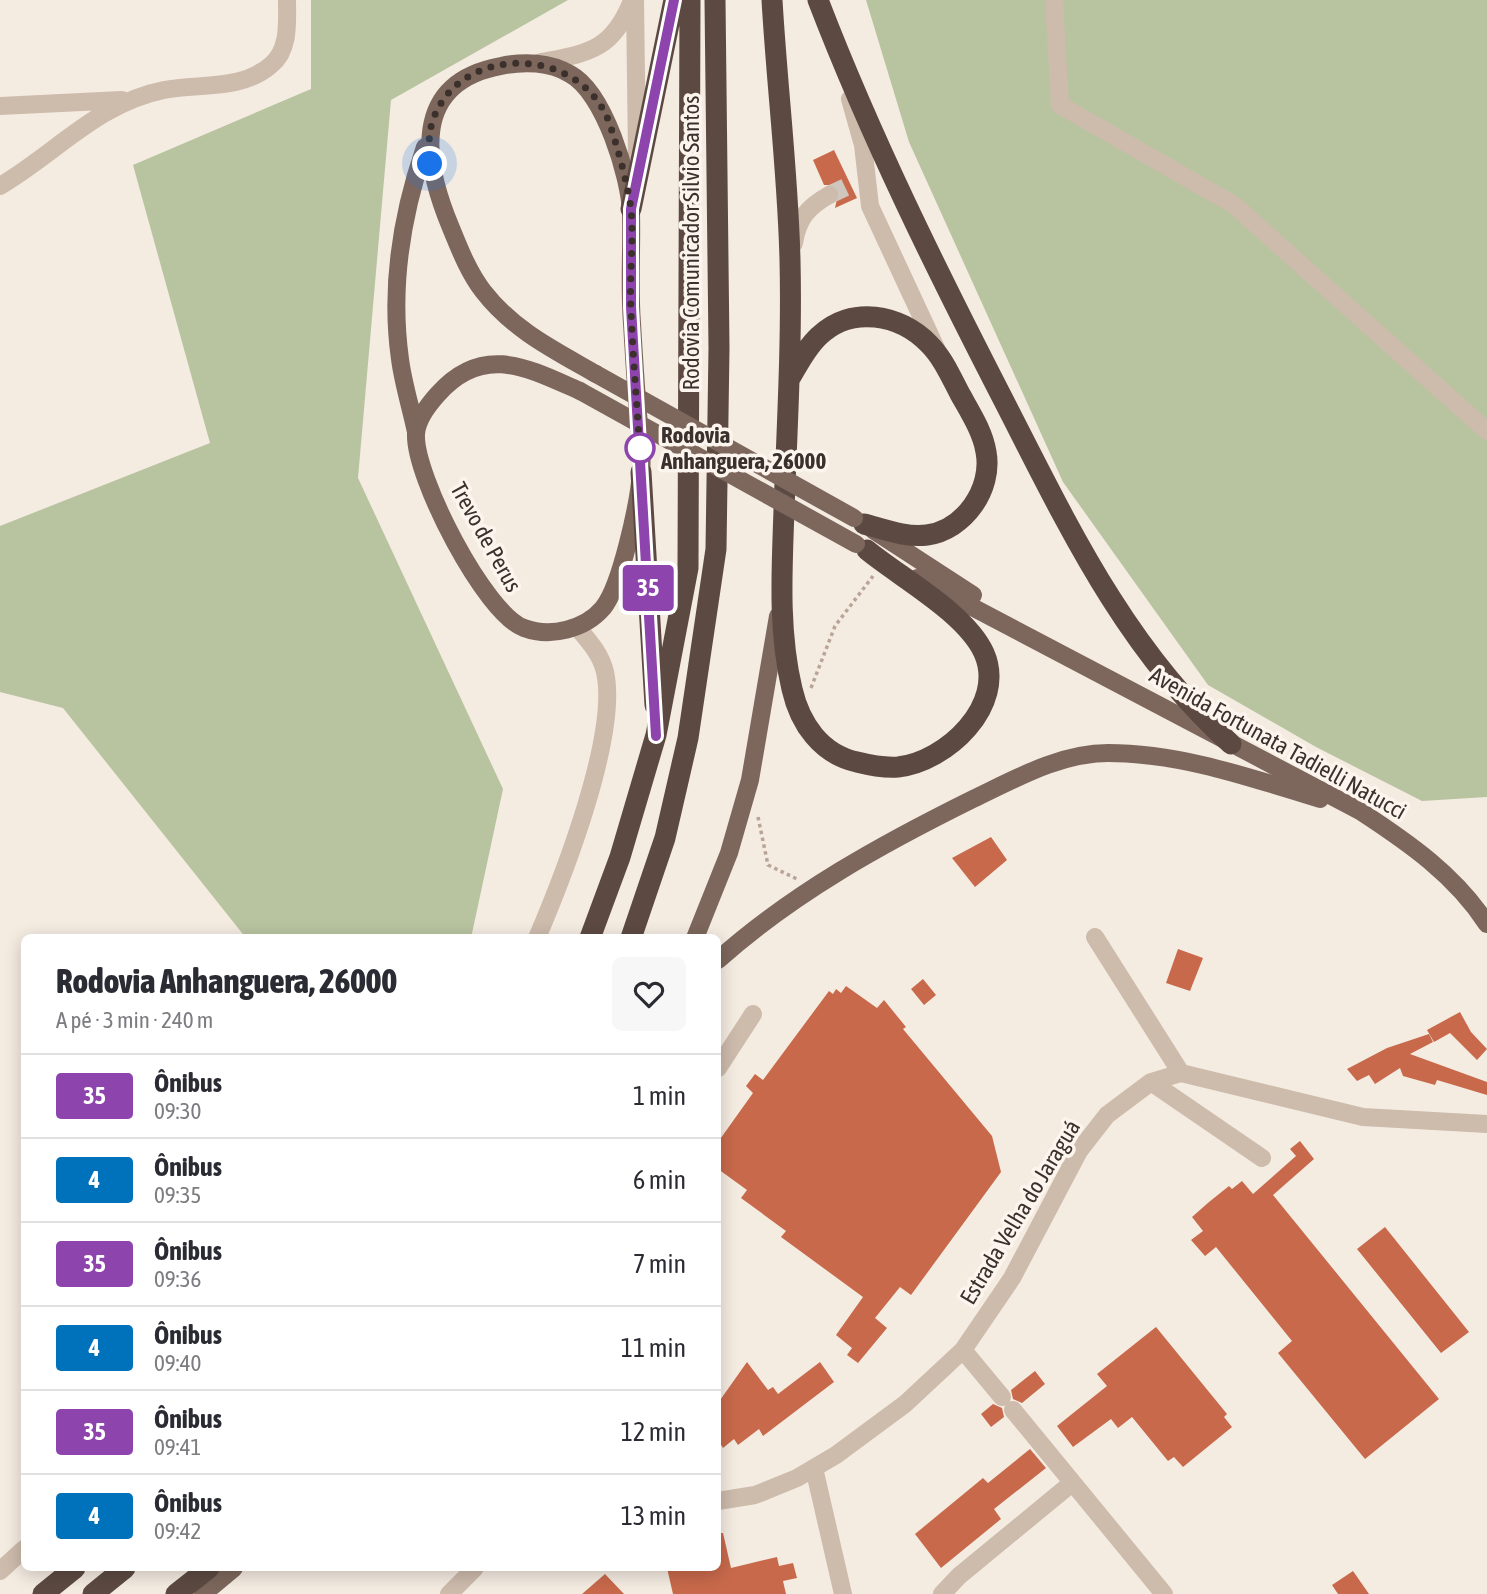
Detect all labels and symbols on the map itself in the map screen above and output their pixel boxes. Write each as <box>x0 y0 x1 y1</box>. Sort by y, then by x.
street label: Rodovia Comunicador Silvio Santos <box>678 96 704 390</box>
your location <box>412 146 447 181</box>
place label: Rodovia Anhanguera, 26000 <box>660 422 826 474</box>
marker: Rodovia Anhanguera, 26000 <box>625 433 655 463</box>
street label: Trevo de Perus <box>445 478 527 596</box>
line badge: 35 <box>616 565 680 611</box>
street label: Avenida Fortunata Tadielli Natucci <box>1145 662 1411 824</box>
street label: Estrada Velha do Jaraguá <box>955 1115 1085 1309</box>

